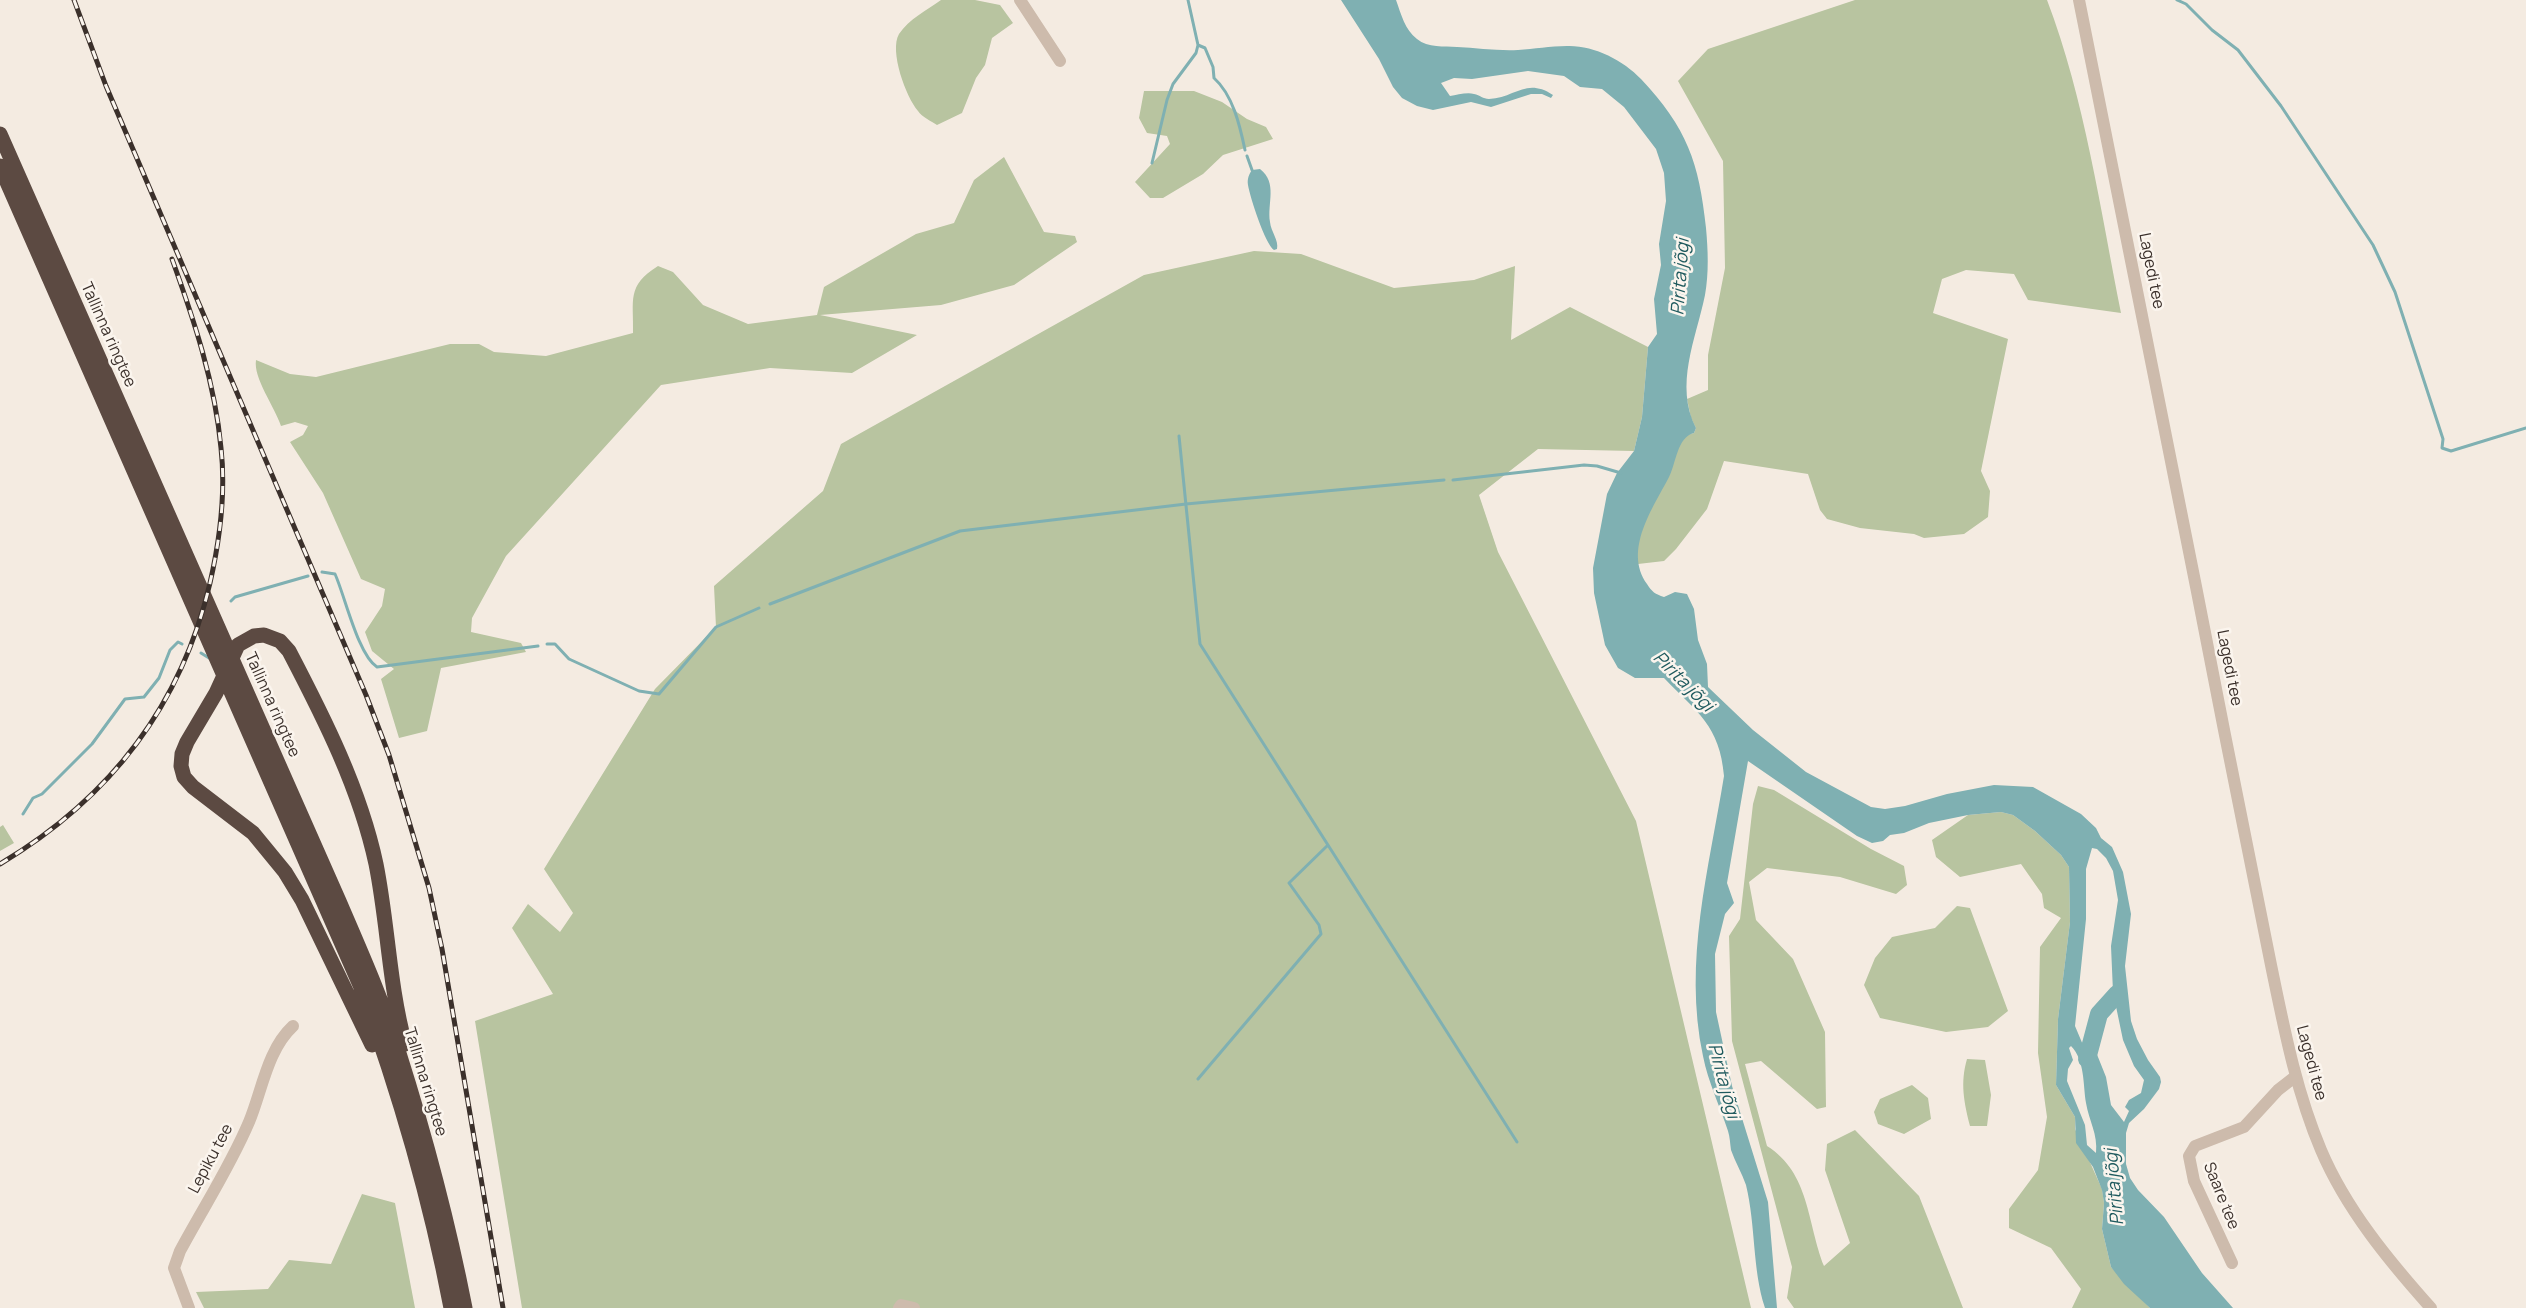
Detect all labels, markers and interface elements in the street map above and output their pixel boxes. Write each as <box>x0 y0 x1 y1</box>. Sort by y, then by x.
street label: Lagedi tee <box>2134 231 2168 311</box>
water label: Pirita jõgi <box>1668 238 1694 316</box>
street label: Tallinna ringtee <box>76 280 140 390</box>
street label: Lagedi tee <box>2212 628 2246 708</box>
water label: Pirita jõgi <box>1648 647 1718 717</box>
street label: Tallinna ringtee <box>240 650 304 760</box>
street label: Lagedi tee <box>2292 1023 2330 1103</box>
street label: Tallinna ringtee <box>399 1025 451 1139</box>
water label: Pirita jõgi <box>1703 1041 1743 1121</box>
street label: Lepiku tee <box>185 1121 237 1197</box>
water label: Pirita jõgi <box>2101 1148 2129 1226</box>
street label: Saare tee <box>2199 1160 2243 1232</box>

